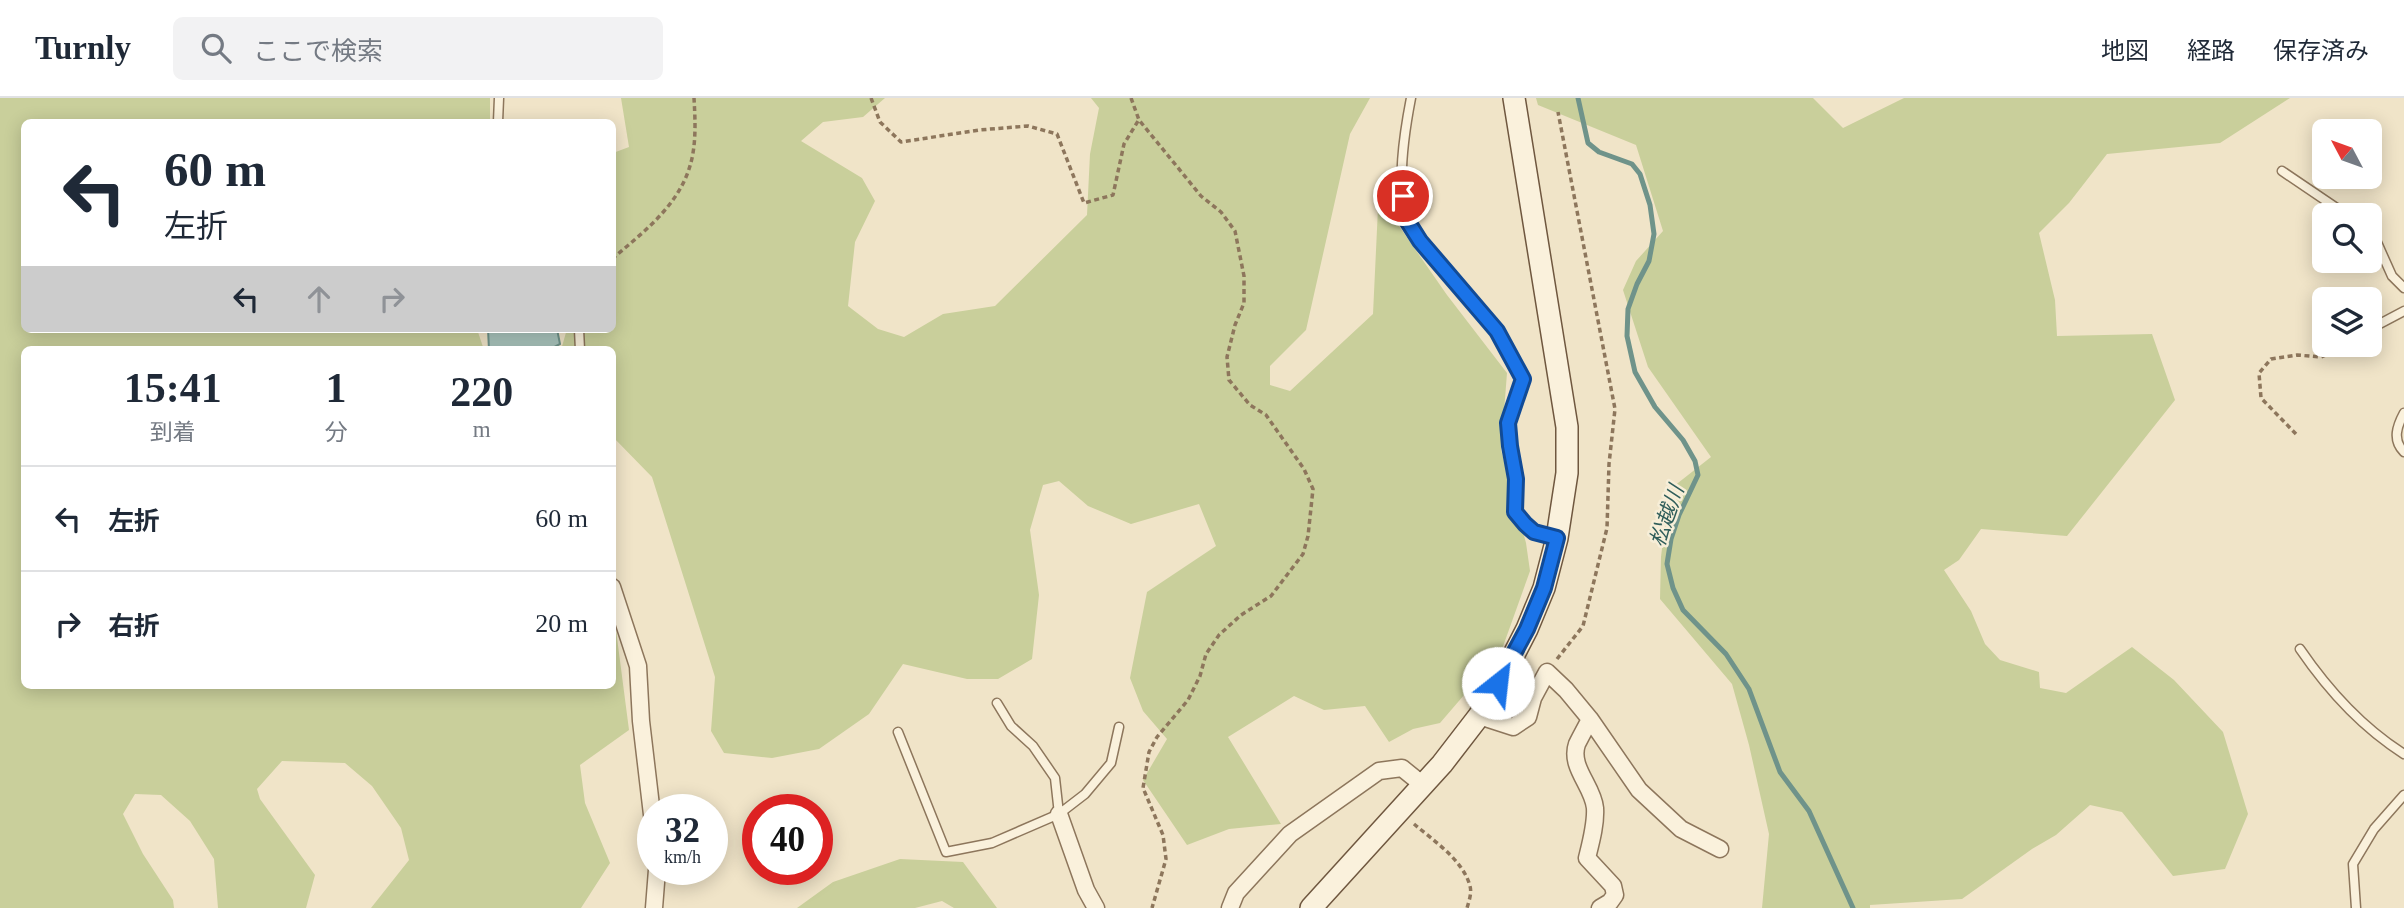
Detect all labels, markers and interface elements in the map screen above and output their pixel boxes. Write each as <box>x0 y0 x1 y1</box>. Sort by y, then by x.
search box <box>173 17 663 80</box>
icon: search <box>197 29 235 67</box>
text: Turnly <box>35 30 131 66</box>
text: ここで検索 <box>253 37 383 66</box>
text: 地図 <box>2101 38 2149 64</box>
text: 経路 <box>2187 38 2235 64</box>
text: 保存済み <box>2273 38 2369 64</box>
north arrow <box>2312 119 2382 189</box>
map controls <box>2312 119 2382 357</box>
text: 60 m <box>164 142 266 197</box>
icon: left <box>49 147 140 238</box>
pin <box>1373 166 1433 226</box>
icon: arrive <box>1384 177 1422 215</box>
button: search <box>2312 203 2382 273</box>
text: 左折 <box>164 208 228 244</box>
icon: left <box>227 280 265 318</box>
icon: ahead <box>300 280 338 318</box>
icon: right <box>373 280 411 318</box>
button: layers <box>2312 287 2382 357</box>
text: 15:41 <box>124 365 222 411</box>
text: 1 <box>326 365 347 411</box>
text: 220 <box>450 369 513 415</box>
text: m <box>473 417 491 442</box>
text: 到着 <box>150 420 196 445</box>
text: 分 <box>325 420 348 445</box>
water label: 松越川 <box>1645 480 1689 550</box>
icon: left <box>49 500 87 538</box>
text: 60 m <box>535 504 588 533</box>
text: 左折 <box>108 507 160 536</box>
icon: right <box>49 605 87 643</box>
text: 20 m <box>535 609 588 638</box>
text: 右折 <box>108 612 160 641</box>
position arrow <box>1461 646 1535 720</box>
speed limit sign: 40 <box>742 794 833 885</box>
text: 32 <box>665 811 700 850</box>
text: km/h <box>664 847 701 867</box>

